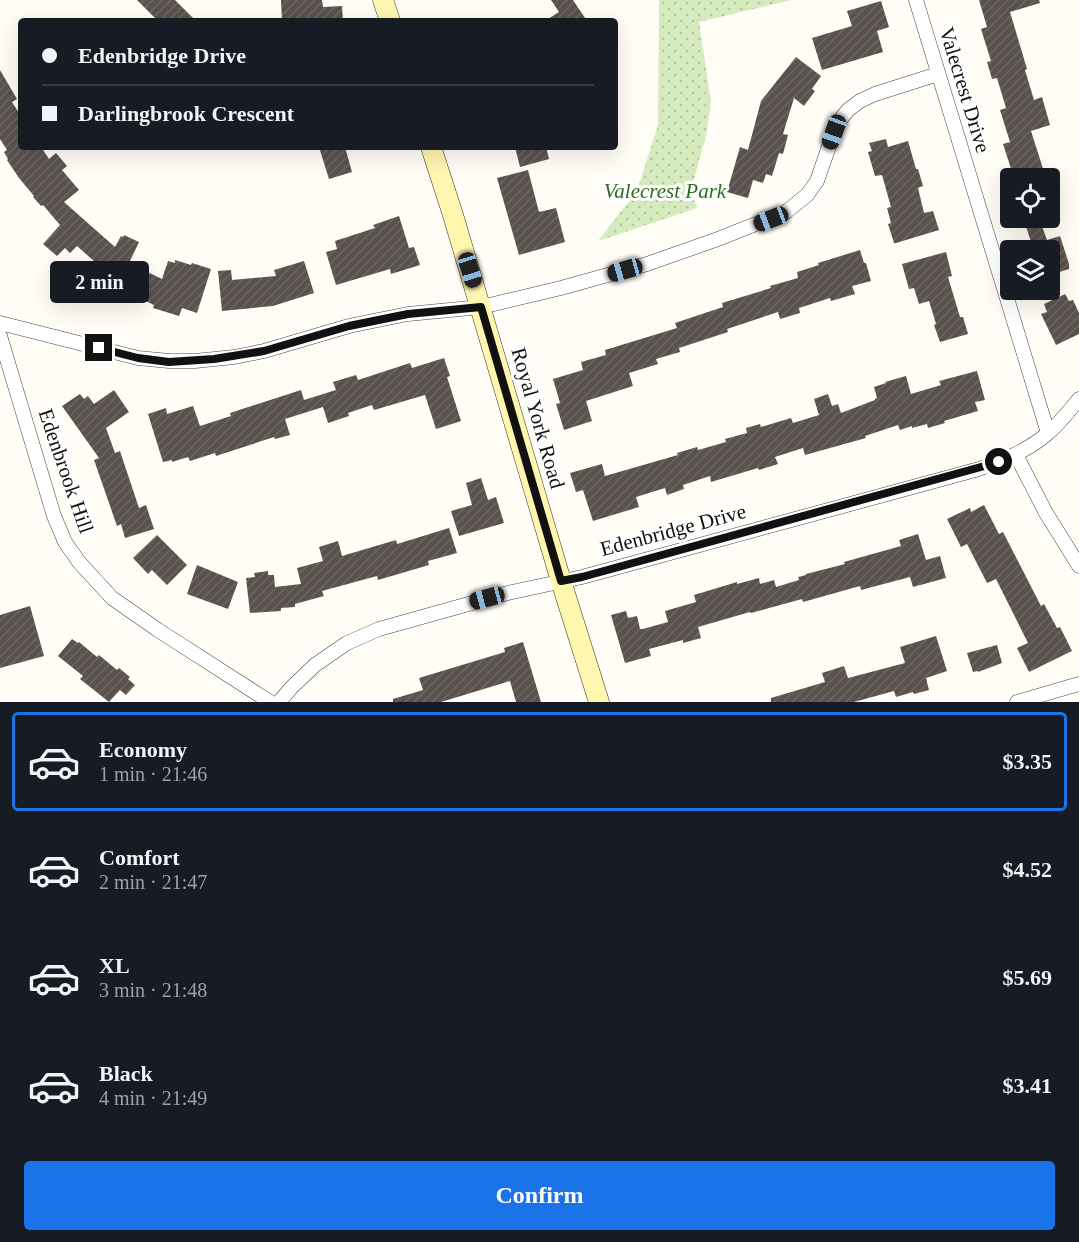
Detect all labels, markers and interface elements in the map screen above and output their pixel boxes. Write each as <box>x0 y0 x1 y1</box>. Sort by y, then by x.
street label: Valecrest Drive <box>935 24 995 156</box>
text: Edenbridge Drive <box>78 43 246 68</box>
text: Darlingbrook Crescent <box>78 101 294 126</box>
car <box>819 112 849 152</box>
map controls <box>1000 168 1060 300</box>
button: locate <box>1000 168 1060 228</box>
park label: Valecrest Park <box>604 179 727 203</box>
car <box>751 204 791 234</box>
button: layers <box>1000 240 1060 300</box>
car <box>456 250 484 290</box>
car <box>605 256 645 284</box>
callout: 2 min <box>50 261 148 303</box>
text: 2 min <box>75 271 124 293</box>
route end <box>85 334 112 361</box>
street label: Royal York Road <box>506 345 570 492</box>
street label: Edenbrook Hill <box>33 406 99 537</box>
route start <box>985 448 1012 475</box>
street label: Edenbridge Drive <box>598 499 748 561</box>
car <box>467 585 507 611</box>
icon: car <box>27 735 81 789</box>
text: Economy <box>99 737 187 762</box>
text: $3.35 <box>1003 749 1052 774</box>
text: 1 min · 21:46 <box>99 763 207 785</box>
icon: car <box>27 843 81 897</box>
text: Comfort <box>99 845 180 870</box>
text: $4.52 <box>1003 857 1052 882</box>
text: 2 min · 21:47 <box>99 871 207 893</box>
icon: car <box>27 951 81 1005</box>
text: XL <box>99 953 130 978</box>
text: $5.69 <box>1003 965 1052 990</box>
text: 3 min · 21:48 <box>99 979 207 1001</box>
icon: car <box>27 1059 81 1113</box>
text: Black <box>99 1061 153 1086</box>
text: $3.41 <box>1003 1073 1052 1098</box>
text: 4 min · 21:49 <box>99 1087 207 1109</box>
button: Confirm <box>24 1161 1055 1230</box>

